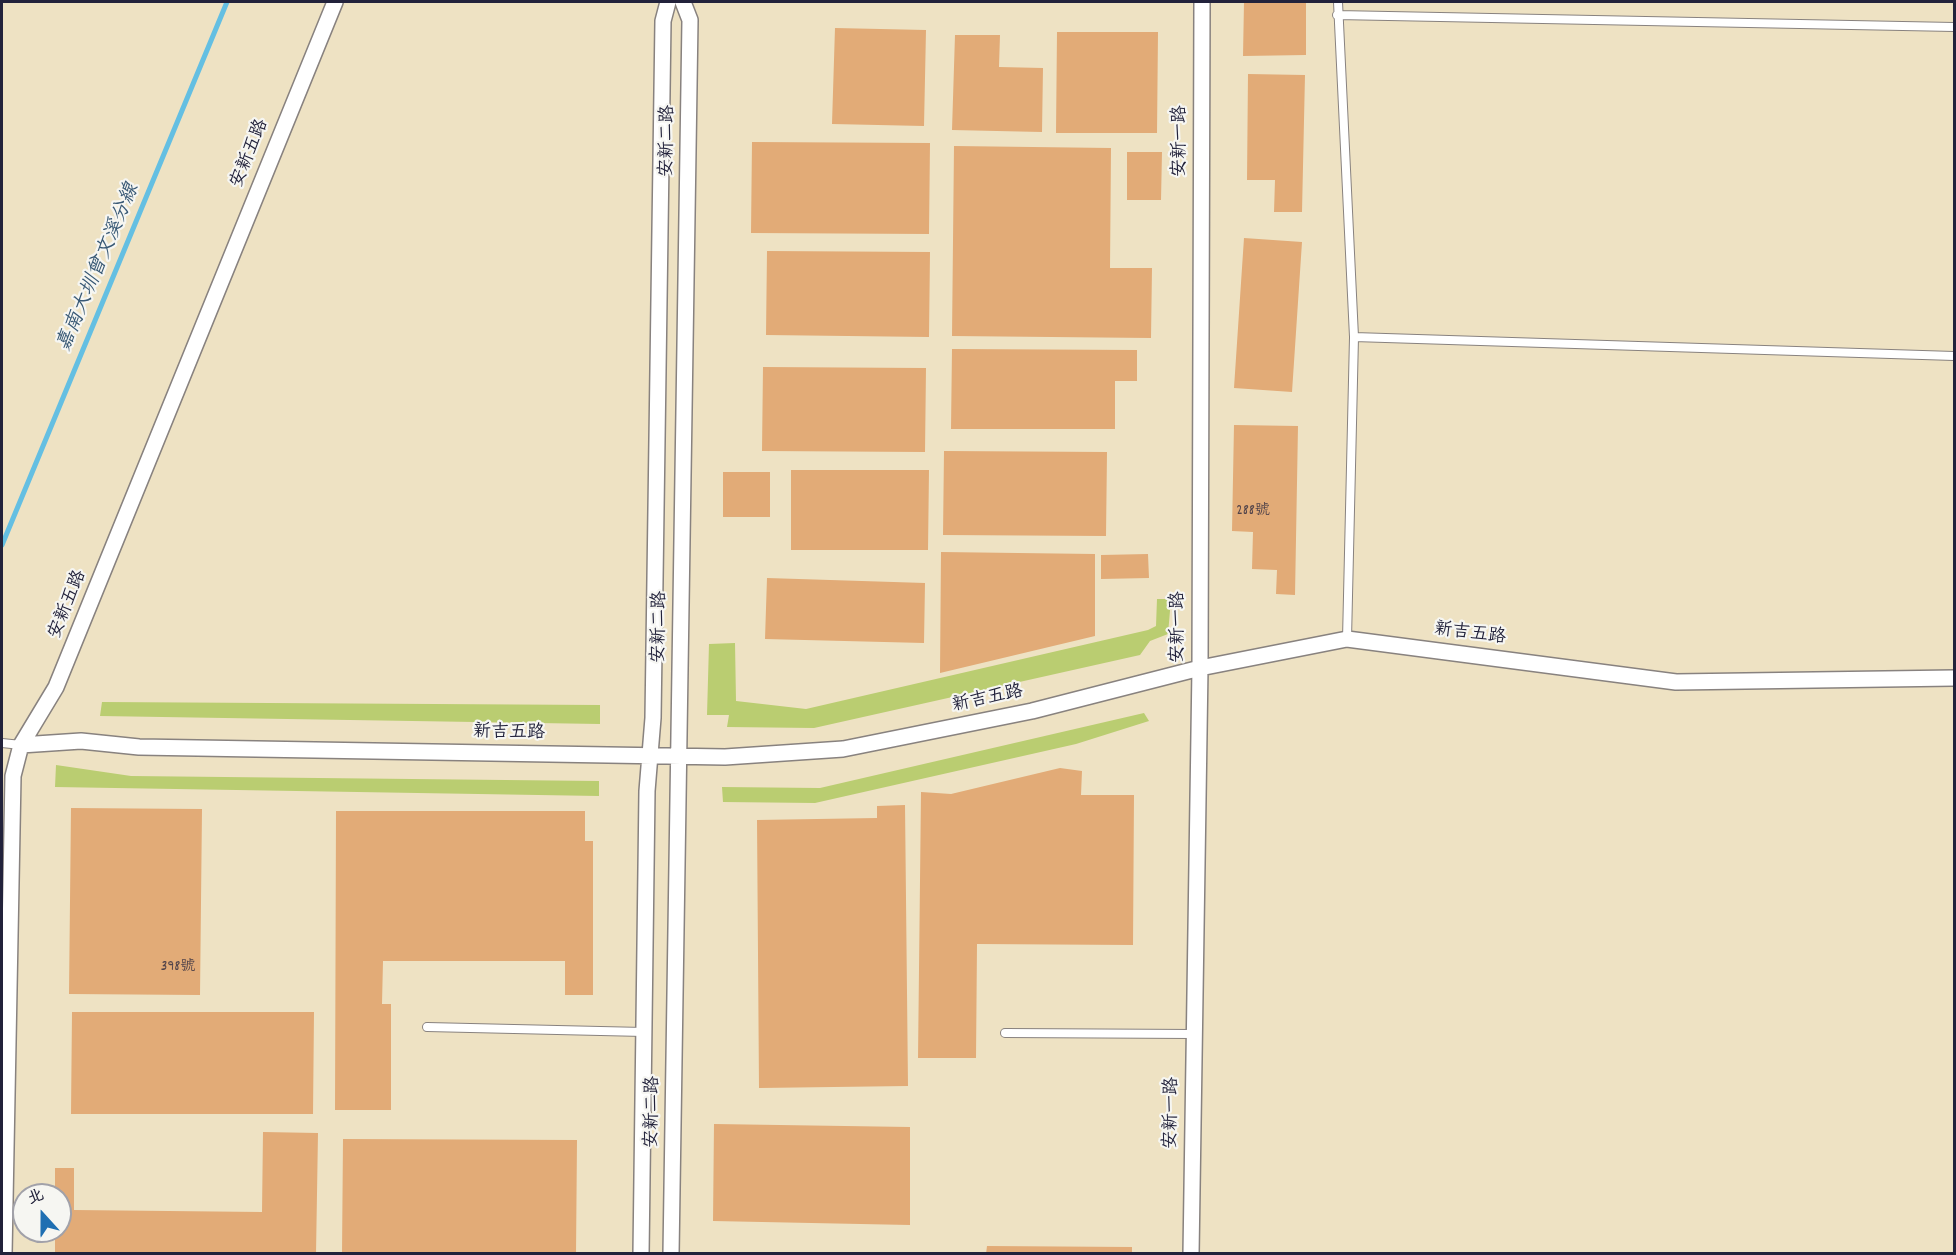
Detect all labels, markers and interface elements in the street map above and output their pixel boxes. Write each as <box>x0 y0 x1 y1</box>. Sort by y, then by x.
street label: 安新二路 <box>658 105 680 177</box>
street label: 安新一路 <box>1171 105 1193 177</box>
street label: 安新五路 <box>228 117 274 191</box>
water label: 嘉南大圳曾文溪分線 <box>54 180 146 356</box>
house number: 288號 <box>1236 503 1270 521</box>
street label: 安新五路 <box>46 568 92 642</box>
street label: 安新二路 <box>650 591 672 663</box>
street label: 安新一路 <box>1169 591 1191 663</box>
street label: 新吉五路 <box>1433 620 1507 650</box>
street label: 新吉五路 <box>951 682 1025 718</box>
street label: 新吉五路 <box>473 723 545 745</box>
house number: 398號 <box>161 959 195 977</box>
street label: 安新二路 <box>643 1076 665 1148</box>
street label: 安新一路 <box>1162 1077 1184 1149</box>
north arrow <box>12 1183 72 1243</box>
text: 北 <box>24 1184 48 1211</box>

